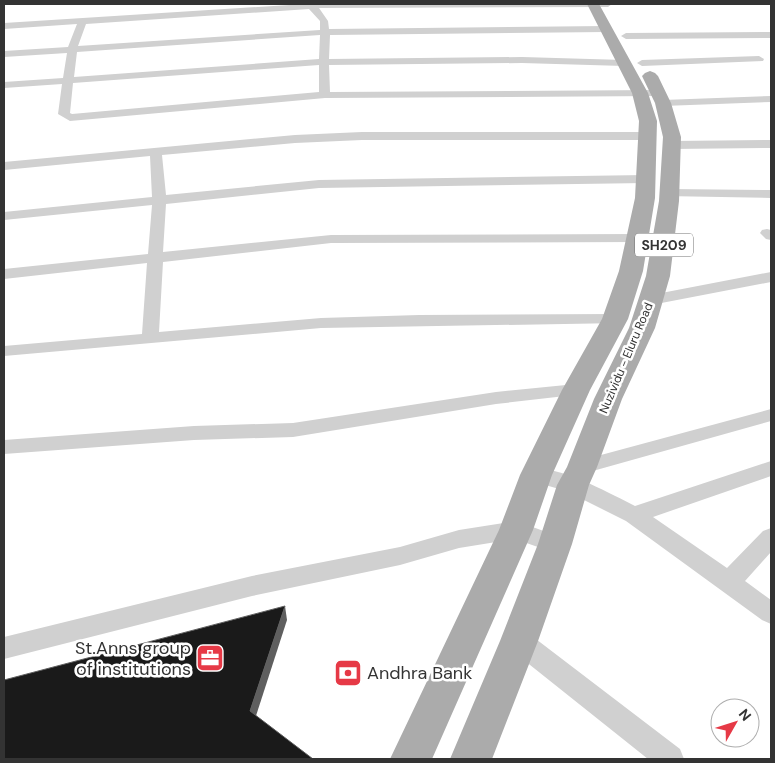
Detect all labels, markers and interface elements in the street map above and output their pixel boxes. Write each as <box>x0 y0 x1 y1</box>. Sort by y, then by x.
road number: SH209 <box>635 234 693 256</box>
street label: Nuzividu - Eluru Road <box>595 300 657 416</box>
place label: St.Anns group of institutions <box>75 636 191 681</box>
office icon: St.Anns group of institutions <box>195 643 225 673</box>
bank icon: Andhra Bank <box>333 658 363 688</box>
place label: Andhra Bank <box>367 661 472 685</box>
north arrow <box>710 698 760 748</box>
text: N <box>735 705 755 724</box>

